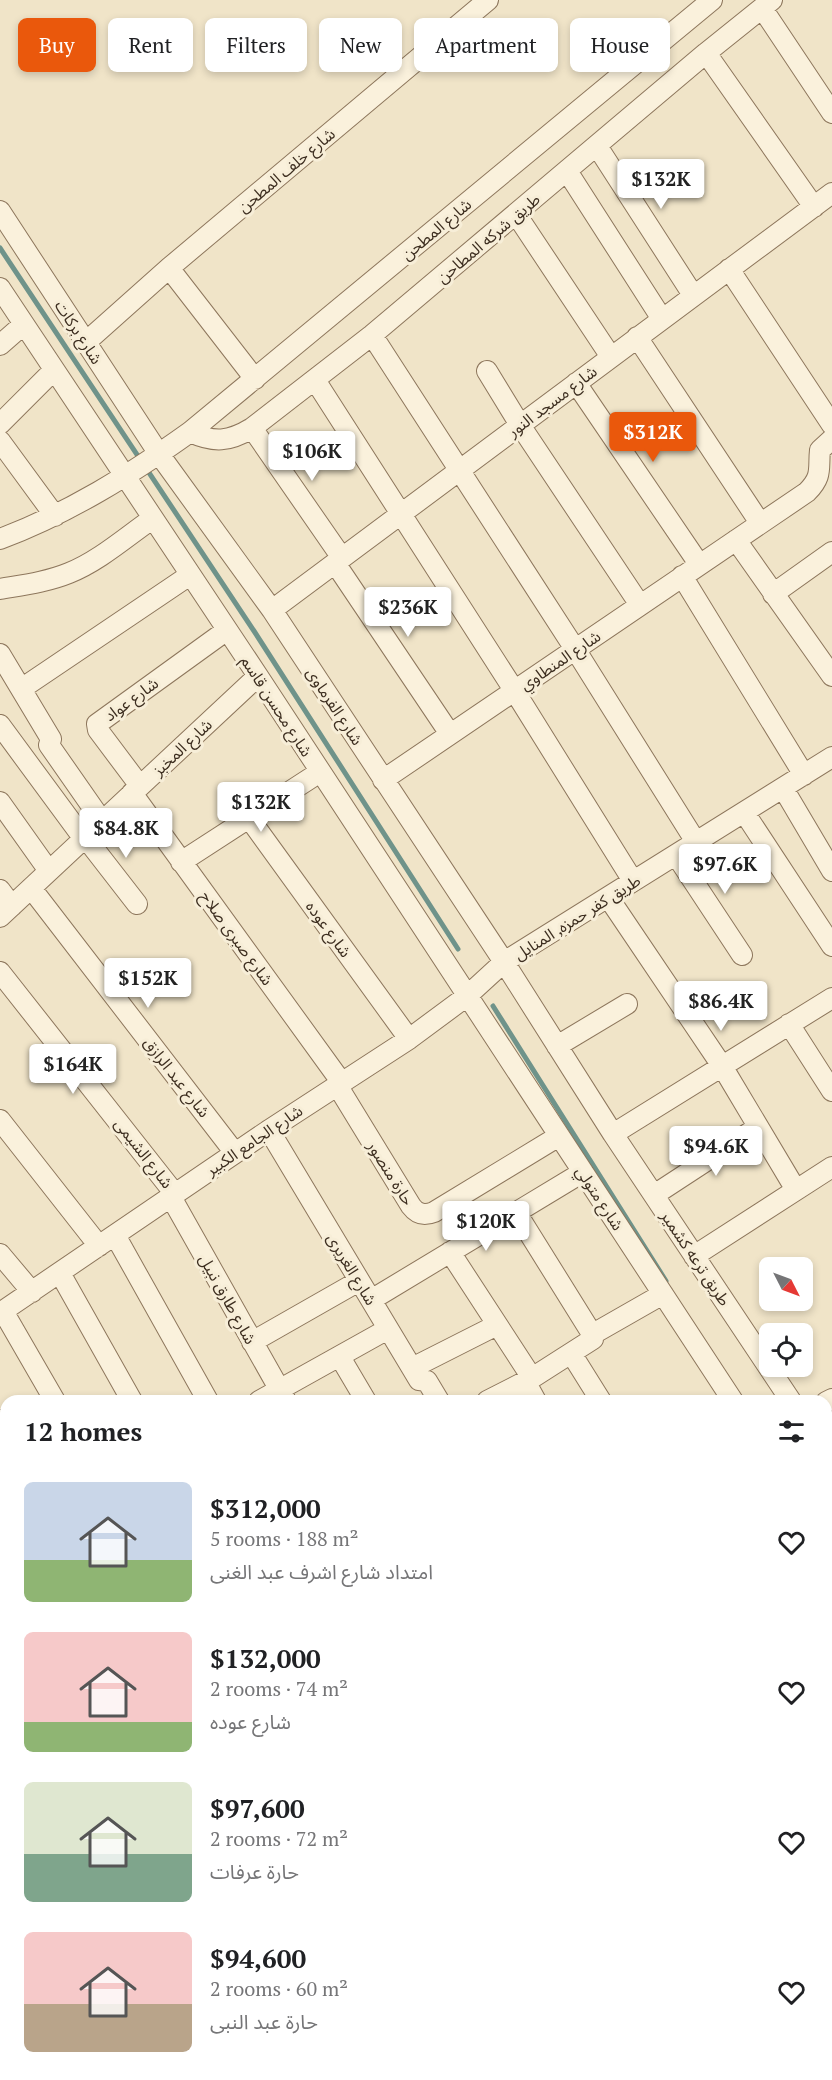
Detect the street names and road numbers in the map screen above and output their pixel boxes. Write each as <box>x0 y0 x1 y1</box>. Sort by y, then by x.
street label: شارع خلف المطحن <box>233 123 341 219</box>
street label: طريق شركه المطاحن <box>431 188 545 288</box>
street label: شارع المطحن <box>396 193 477 266</box>
street label: شارع بركات <box>48 296 108 369</box>
street label: شارع مسجد النور <box>502 360 602 444</box>
street label: شارع المنطاوي <box>515 625 606 697</box>
street label: شارع محسن قاسم <box>234 651 318 762</box>
street label: شارع الفرماوى <box>300 663 368 750</box>
street label: شارع عواد <box>99 672 164 728</box>
street label: شارع المخبز <box>147 714 218 783</box>
street label: طريق كفر حمزه, المنايل <box>509 869 645 965</box>
street label: شارع صبرى صلاح <box>194 886 279 991</box>
street label: شارع عوده <box>299 896 357 963</box>
street label: شارع عبد الرازق <box>137 1032 215 1123</box>
street label: شارع الجامع الكبير <box>200 1099 308 1183</box>
street label: شارع الشيمى <box>108 1113 178 1194</box>
street label: حارة منصور <box>362 1136 419 1209</box>
street label: شارع متولي <box>569 1161 629 1236</box>
street label: طريق ترعه كشمير <box>655 1205 736 1310</box>
street label: شارع الغريرى <box>320 1229 382 1310</box>
street label: شارع طارق نبيل <box>192 1250 262 1349</box>

